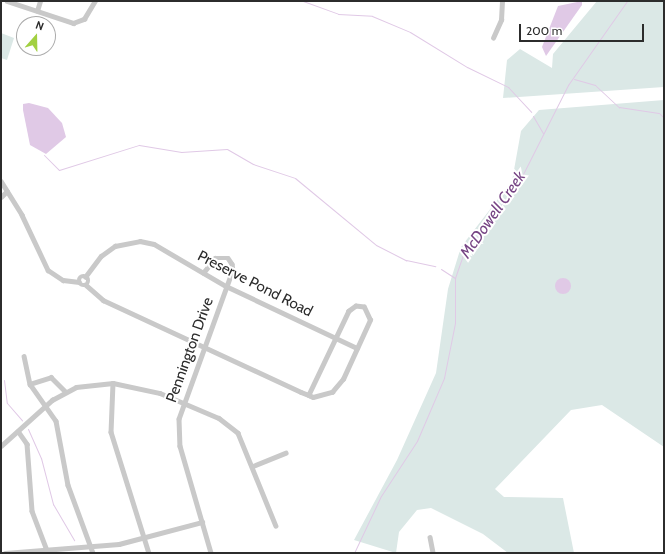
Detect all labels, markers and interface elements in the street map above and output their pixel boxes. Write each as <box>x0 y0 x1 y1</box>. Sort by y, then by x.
north arrow <box>16 16 56 56</box>
scale bar <box>521 16 646 42</box>
text: N <box>34 18 46 34</box>
text: 200 m <box>526 23 562 38</box>
water label: McDowell Creek <box>456 168 530 262</box>
street label: Preserve Pond Road <box>194 247 316 321</box>
street label: Pennington Drive <box>163 295 217 405</box>

